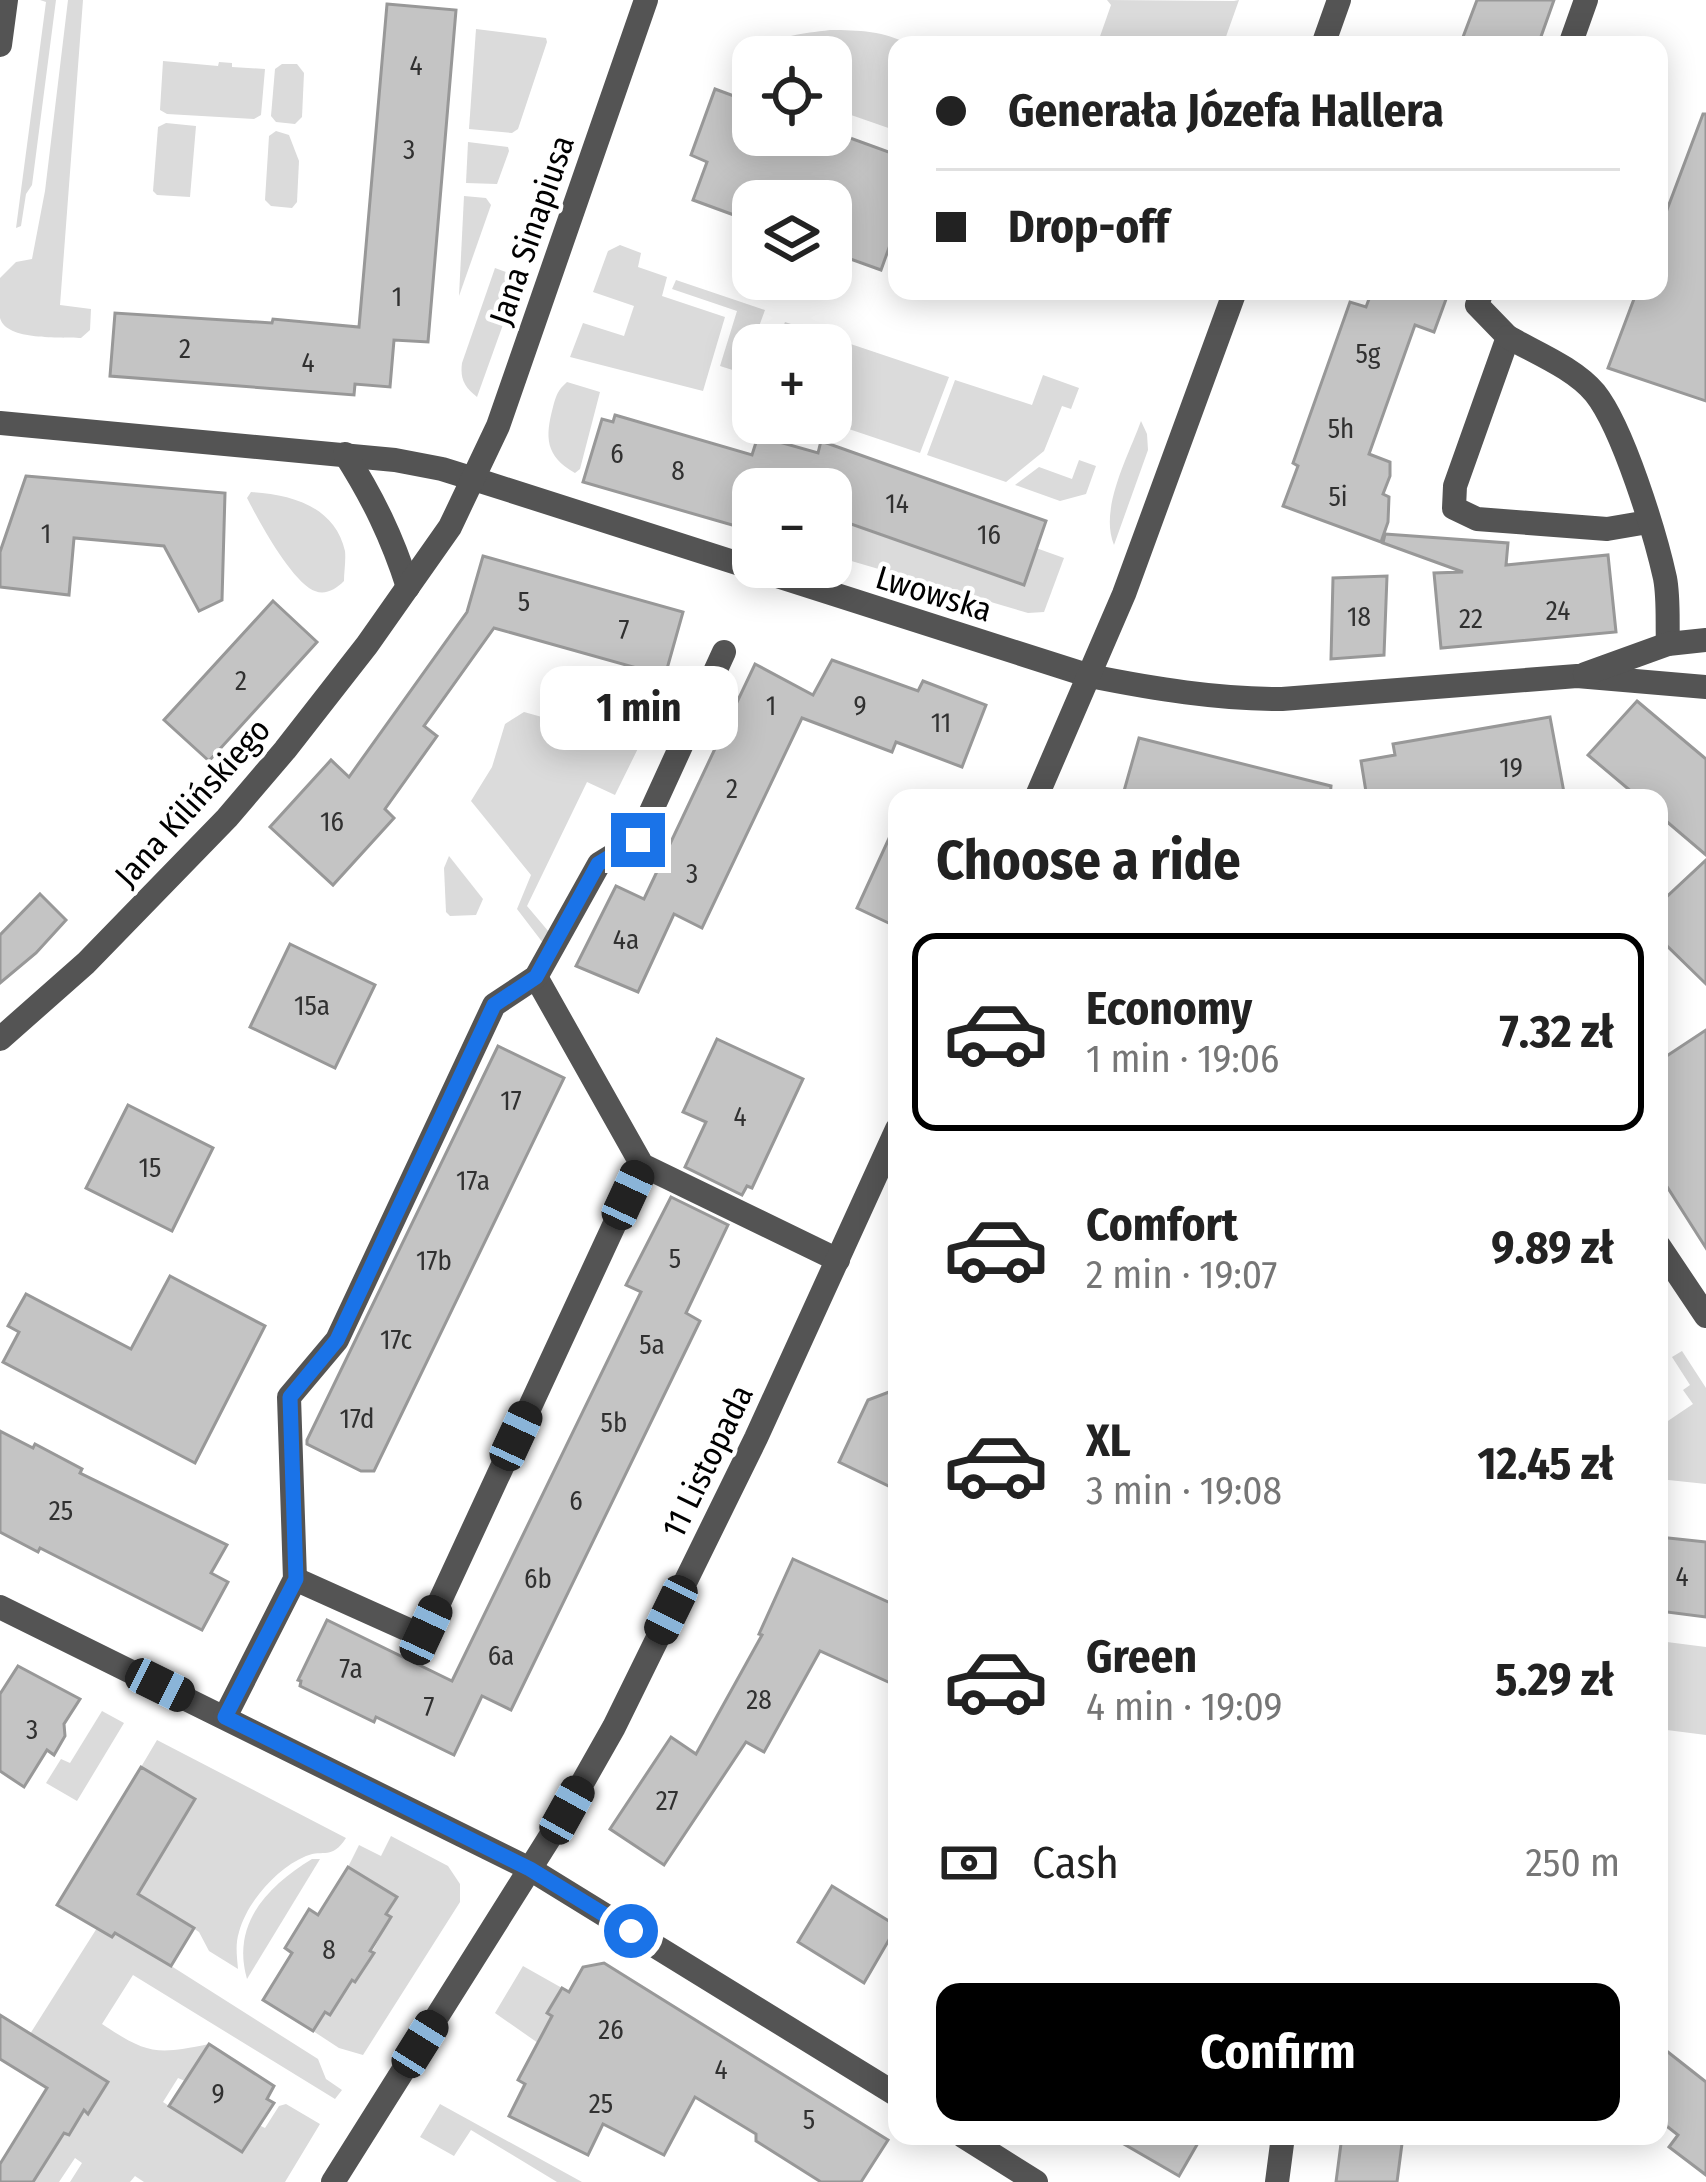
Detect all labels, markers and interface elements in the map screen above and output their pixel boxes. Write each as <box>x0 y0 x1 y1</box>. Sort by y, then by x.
map controls <box>732 36 852 588</box>
button: locate <box>732 36 852 156</box>
house number: 4 <box>409 50 423 82</box>
text: Generała Józefa Hallera <box>1008 84 1444 138</box>
street label: Jana Sinapiusa <box>481 130 583 330</box>
house number: 3 <box>403 134 415 166</box>
button: layers <box>732 180 852 300</box>
text: Drop-off <box>1008 200 1169 254</box>
house number: 1 <box>392 281 402 313</box>
button: + <box>732 324 852 444</box>
house number: 2 <box>179 333 191 365</box>
house number: 5g <box>1355 338 1381 370</box>
house number: 4 <box>301 347 315 379</box>
house number: 5h <box>1328 413 1354 445</box>
house number: 6 <box>610 438 624 470</box>
house number: 8 <box>671 455 685 487</box>
button: − <box>732 468 852 588</box>
house number: 5i <box>1328 481 1348 513</box>
house number: 14 <box>885 488 909 520</box>
house number: 1 <box>41 518 51 550</box>
house number: 16 <box>977 519 1001 551</box>
street label: Lwowska <box>871 557 996 630</box>
house number: 5 <box>518 586 530 618</box>
house number: 24 <box>1546 595 1570 627</box>
house number: 18 <box>1347 601 1371 633</box>
house number: 22 <box>1459 603 1483 635</box>
house number: 7 <box>619 614 630 646</box>
house number: 2 <box>235 665 247 697</box>
callout: 1 min <box>539 666 737 750</box>
text: 1 min <box>597 685 681 731</box>
house number: 1 <box>766 690 776 722</box>
house number: 9 <box>853 690 867 722</box>
house number: 11 <box>931 707 951 739</box>
street label: Jana Kilińskiego <box>107 710 279 895</box>
house number: 19 <box>1499 752 1523 784</box>
house number: 2 <box>726 773 738 805</box>
house number: 16 <box>320 806 344 838</box>
route end <box>611 813 665 867</box>
text: Choose a ride <box>936 829 1241 893</box>
house number: 3 <box>686 858 698 890</box>
house number: 4a <box>613 924 639 956</box>
icon: car <box>942 978 1050 1086</box>
text: Economy <box>1086 982 1252 1036</box>
house number: 15a <box>294 990 330 1022</box>
text: 7.32 zł <box>1500 1005 1614 1059</box>
text: 1 min · 19:06 <box>1086 1036 1279 1082</box>
house number: 17 <box>500 1085 522 1117</box>
house number: 4 <box>733 1101 747 1133</box>
house number: 15 <box>139 1152 161 1184</box>
car <box>596 1155 660 1235</box>
house number: 17a <box>456 1165 490 1197</box>
icon: car <box>942 1194 1050 1302</box>
text: Comfort <box>1086 1198 1238 1252</box>
text: 9.89 zł <box>1491 1221 1614 1275</box>
house number: 5 <box>669 1243 681 1275</box>
house number: 17b <box>416 1245 452 1277</box>
text: 2 min · 19:07 <box>1086 1252 1277 1298</box>
house number: 17c <box>380 1324 413 1356</box>
house number: 5a <box>639 1329 665 1361</box>
street label: 11 Listopada <box>654 1379 762 1544</box>
car <box>484 1396 548 1476</box>
house number: 17d <box>339 1403 375 1435</box>
house number: 5b <box>601 1407 627 1439</box>
icon: car <box>942 1410 1050 1518</box>
text: XL <box>1086 1414 1131 1468</box>
text: 12.45 zł <box>1478 1437 1614 1491</box>
text: 3 min · 19:08 <box>1086 1468 1282 1514</box>
house number: 6 <box>569 1485 583 1517</box>
house number: 25 <box>49 1495 73 1527</box>
house number: 4 <box>1675 1561 1689 1593</box>
house number: 6b <box>524 1563 552 1595</box>
car <box>639 1570 703 1650</box>
car <box>394 1590 458 1670</box>
icon: car <box>942 1626 1050 1734</box>
text: Green <box>1086 1630 1197 1684</box>
house number: 6a <box>488 1640 514 1672</box>
car <box>120 1653 200 1717</box>
house number: 7a <box>339 1653 363 1685</box>
text: 5.29 zł <box>1495 1653 1614 1707</box>
house number: 28 <box>746 1684 772 1716</box>
text: 4 min · 19:09 <box>1086 1684 1282 1730</box>
house number: 7 <box>424 1691 435 1723</box>
house number: 3 <box>26 1714 38 1746</box>
car <box>534 1770 600 1850</box>
house number: 27 <box>656 1785 678 1817</box>
icon: cash <box>936 1830 1002 1896</box>
text: Cash <box>1032 1836 1119 1890</box>
text: 250 m <box>1525 1840 1620 1886</box>
route start <box>604 1904 658 1958</box>
house number: 8 <box>322 1934 336 1966</box>
button: Confirm <box>936 1983 1620 2121</box>
car <box>386 2004 454 2084</box>
house number: 26 <box>598 2014 624 2046</box>
house number: 4 <box>714 2054 728 2086</box>
house number: 9 <box>211 2078 225 2110</box>
house number: 25 <box>589 2088 613 2120</box>
house number: 5 <box>803 2104 815 2136</box>

